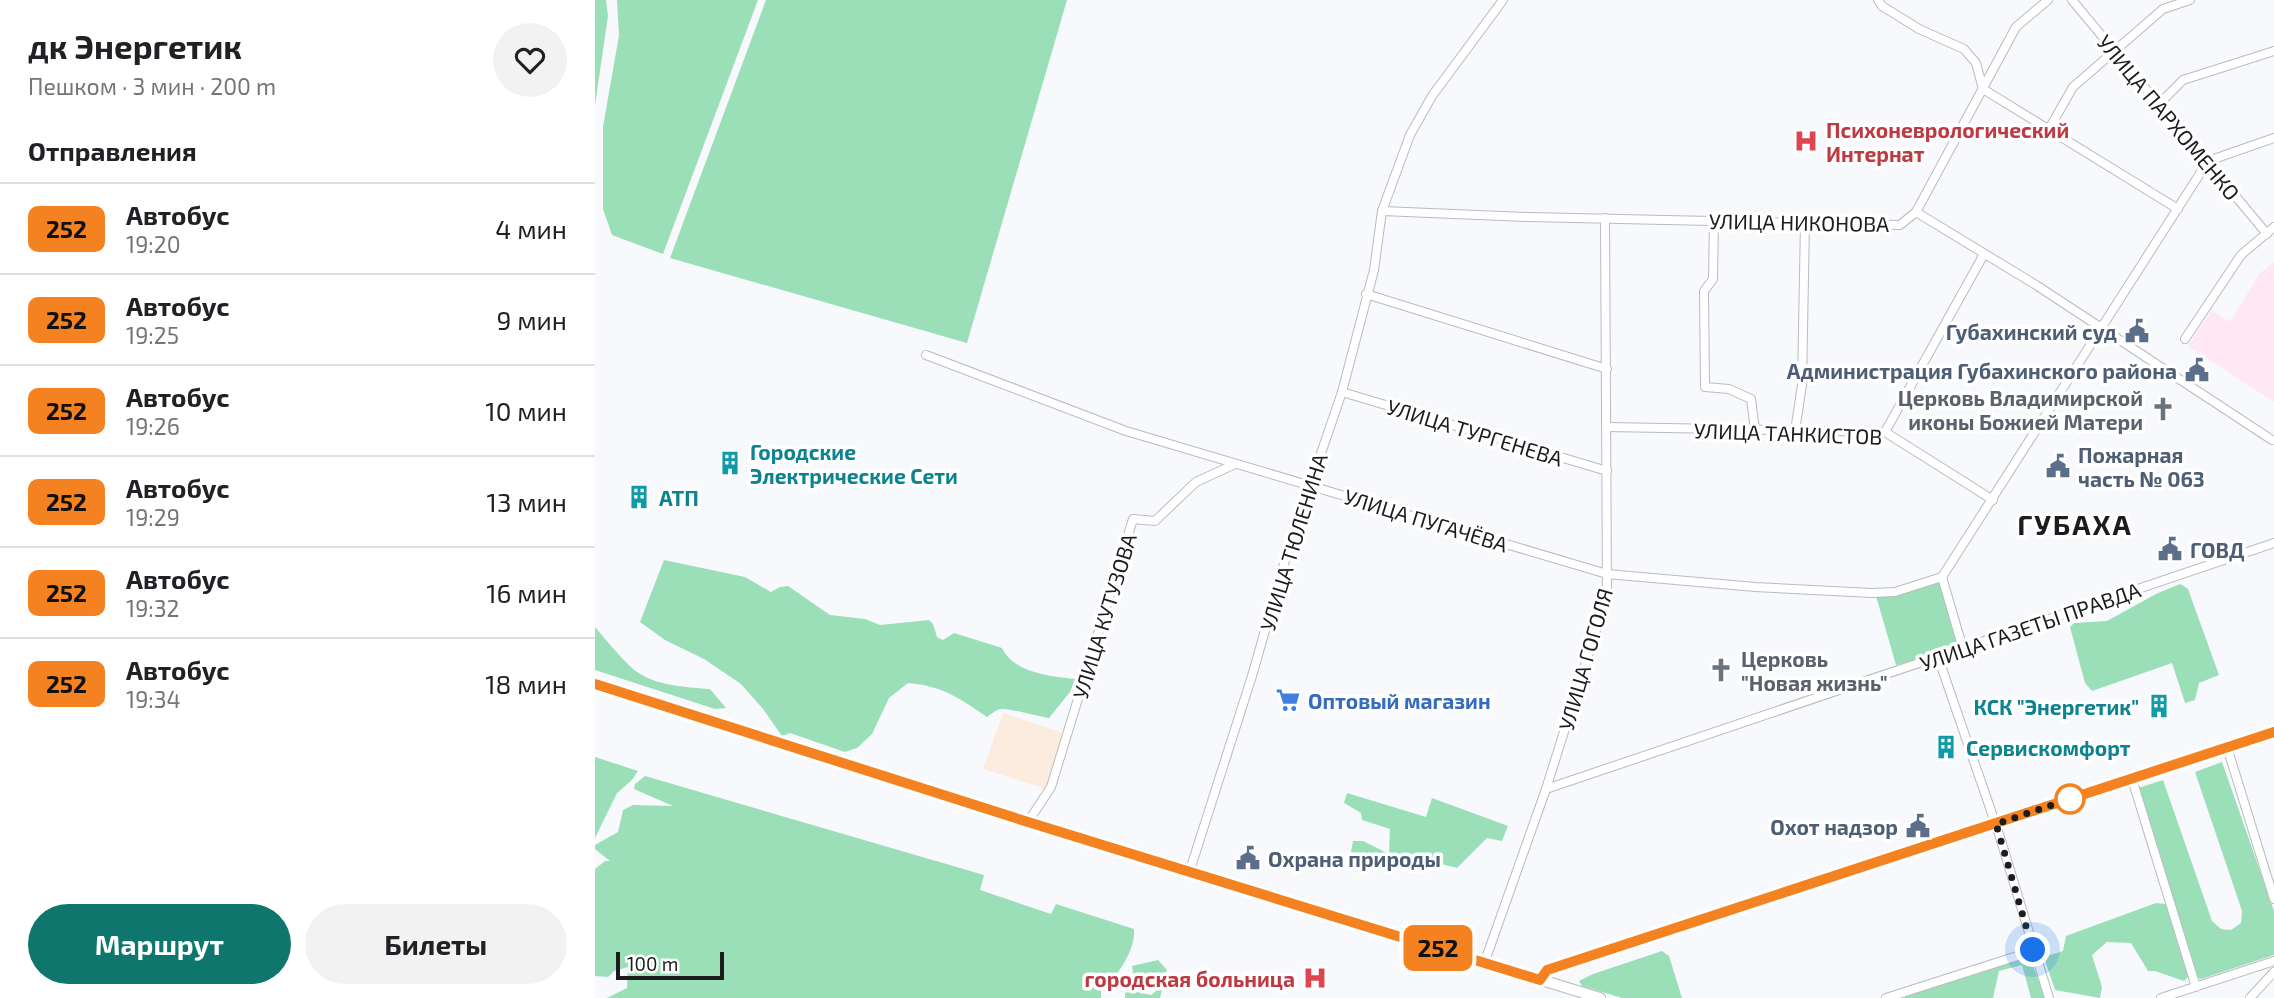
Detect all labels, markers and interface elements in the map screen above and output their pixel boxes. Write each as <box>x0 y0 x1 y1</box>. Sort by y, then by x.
button: heart <box>493 23 567 97</box>
text: дк Энергетик <box>28 26 242 66</box>
street label: УЛИЦА ПАРХОМЕНКО <box>2093 29 2245 205</box>
text: Пешком · 3 мин · 200 m <box>28 72 276 100</box>
place label: Психоневрологический Интернат <box>1826 117 2069 166</box>
hospital icon: Психоневрологический Интернат <box>1792 127 1820 155</box>
text: Отправления <box>28 135 197 166</box>
text: Автобус <box>126 199 229 230</box>
street label: УЛИЦА НИКОНОВА <box>1709 208 1889 236</box>
text: 4 мин <box>495 213 567 244</box>
text: 252 <box>46 214 87 243</box>
text: 19:20 <box>126 230 181 258</box>
text: Автобус <box>126 290 229 321</box>
text: 9 мин <box>496 304 567 335</box>
text: 252 <box>46 305 87 334</box>
public building icon: Губахинский суд <box>2123 317 2151 345</box>
place label: Губахинский суд <box>1946 319 2117 344</box>
text: 19:25 <box>126 321 179 349</box>
public building icon: Администрация Губахинского района <box>2183 356 2211 384</box>
place label: Администрация Губахинского района <box>1787 358 2177 383</box>
text: Автобус <box>126 381 229 412</box>
place label: Церковь Владимирской иконы Божией Матери <box>1898 385 2143 434</box>
street label: УЛИЦА ТУРГЕНЕВА <box>1384 393 1566 471</box>
text: 10 мин <box>485 395 567 426</box>
church icon: Церковь Владимирской иконы Божией Матери <box>2149 395 2177 423</box>
text: 252 <box>46 396 87 425</box>
text: 19:26 <box>126 412 180 440</box>
street label: УЛИЦА ТАНКИСТОВ <box>1693 417 1883 449</box>
place label: Городские Электрические Сети <box>750 439 958 488</box>
place label: Пожарная часть № 063 <box>2078 442 2205 491</box>
building icon: Городские Электрические Сети <box>716 449 744 477</box>
street label: УЛИЦА ТЮЛЕНИНА <box>1254 450 1332 634</box>
public building icon: Пожарная часть № 063 <box>2044 452 2072 480</box>
text: Автобус <box>126 472 229 503</box>
building icon: АТП <box>625 483 653 511</box>
street label: УЛИЦА ПУГАЧЁВА <box>1341 483 1511 557</box>
place label: АТП <box>659 485 699 510</box>
text: 13 мин <box>487 486 567 517</box>
text: 252 <box>46 487 87 516</box>
text: 19:29 <box>126 503 180 531</box>
district label: ГУБАХА <box>2017 507 2133 541</box>
street label: УЛИЦА КУТУЗОВА <box>1067 530 1141 702</box>
public building icon: ГОВД <box>2156 535 2184 563</box>
place label: ГОВД <box>2190 537 2245 562</box>
text: Автобус <box>126 563 229 594</box>
street label: УЛИЦА ГАЗЕТЫ ПРАВДА <box>1916 576 2144 676</box>
text: 16 мин <box>486 577 567 608</box>
text: 252 <box>46 578 87 607</box>
street label: УЛИЦА ГОГОЛЯ <box>1553 585 1617 733</box>
text: 19:32 <box>126 594 179 622</box>
place label: Церковь "Новая жизнь" <box>1741 646 1887 695</box>
text: Автобус <box>126 654 229 685</box>
church icon: Церковь "Новая жизнь" <box>1707 656 1735 684</box>
text: 18 мин <box>485 668 567 699</box>
text: 252 <box>46 669 87 698</box>
text: 19:34 <box>126 685 181 713</box>
supermarket icon: Оптовый магазин <box>1274 686 1302 714</box>
place label: Оптовый магазин <box>1308 688 1491 713</box>
building icon: КСК "Энергетик" <box>2145 692 2173 720</box>
place label: КСК "Энергетик" <box>1973 694 2139 719</box>
building icon: Сервискомфорт <box>1932 733 1960 761</box>
place label: Сервискомфорт <box>1966 735 2131 760</box>
unlabelled marker <box>2055 784 2085 814</box>
public building icon: Охот надзор <box>1904 812 1932 840</box>
place label: Охот надзор <box>1770 814 1898 839</box>
public building icon: Охрана природы <box>1234 844 1262 872</box>
place label: Охрана природы <box>1268 846 1441 871</box>
button: Маршрут <box>28 904 291 984</box>
button: Билеты <box>305 904 567 984</box>
line badge: 252 <box>1398 925 1478 971</box>
your location <box>2015 932 2050 967</box>
text: 252 <box>1417 933 1459 962</box>
scale bar <box>616 949 725 981</box>
text: 100 m <box>627 952 678 975</box>
hospital icon: городская больница <box>1301 964 1329 992</box>
place label: городская больница <box>1085 966 1295 991</box>

